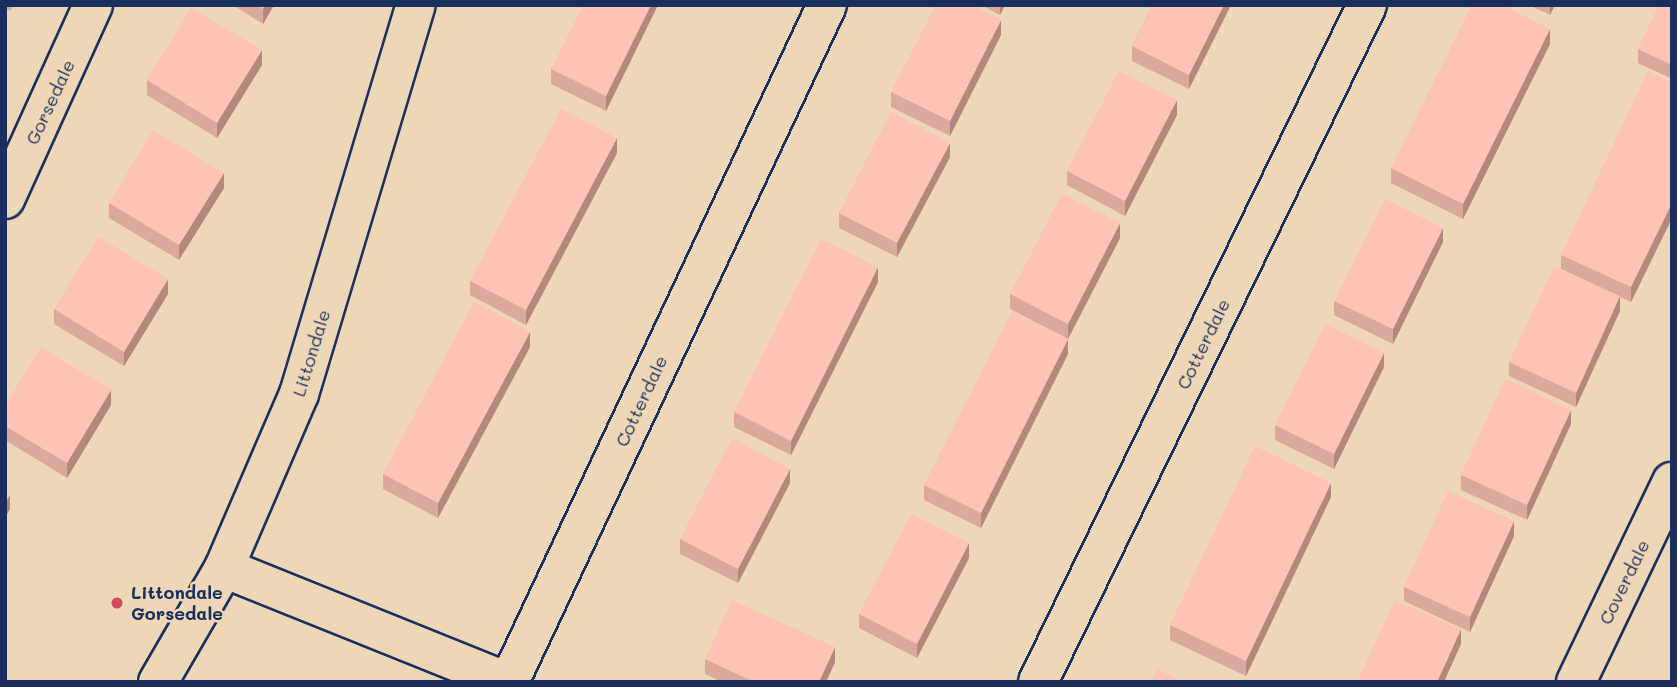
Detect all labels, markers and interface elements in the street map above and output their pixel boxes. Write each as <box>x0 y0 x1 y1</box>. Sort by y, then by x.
street label: Gorsedale <box>21 56 79 148</box>
street label: Cotterdale <box>1172 295 1234 393</box>
street label: Littondale <box>288 307 334 399</box>
street label: Cotterdale <box>611 352 671 450</box>
street label: Coverdale <box>1594 536 1654 628</box>
place label: Littondale Gorsedale <box>131 582 223 624</box>
marker: Littondale Gorsedale <box>109 595 125 611</box>

